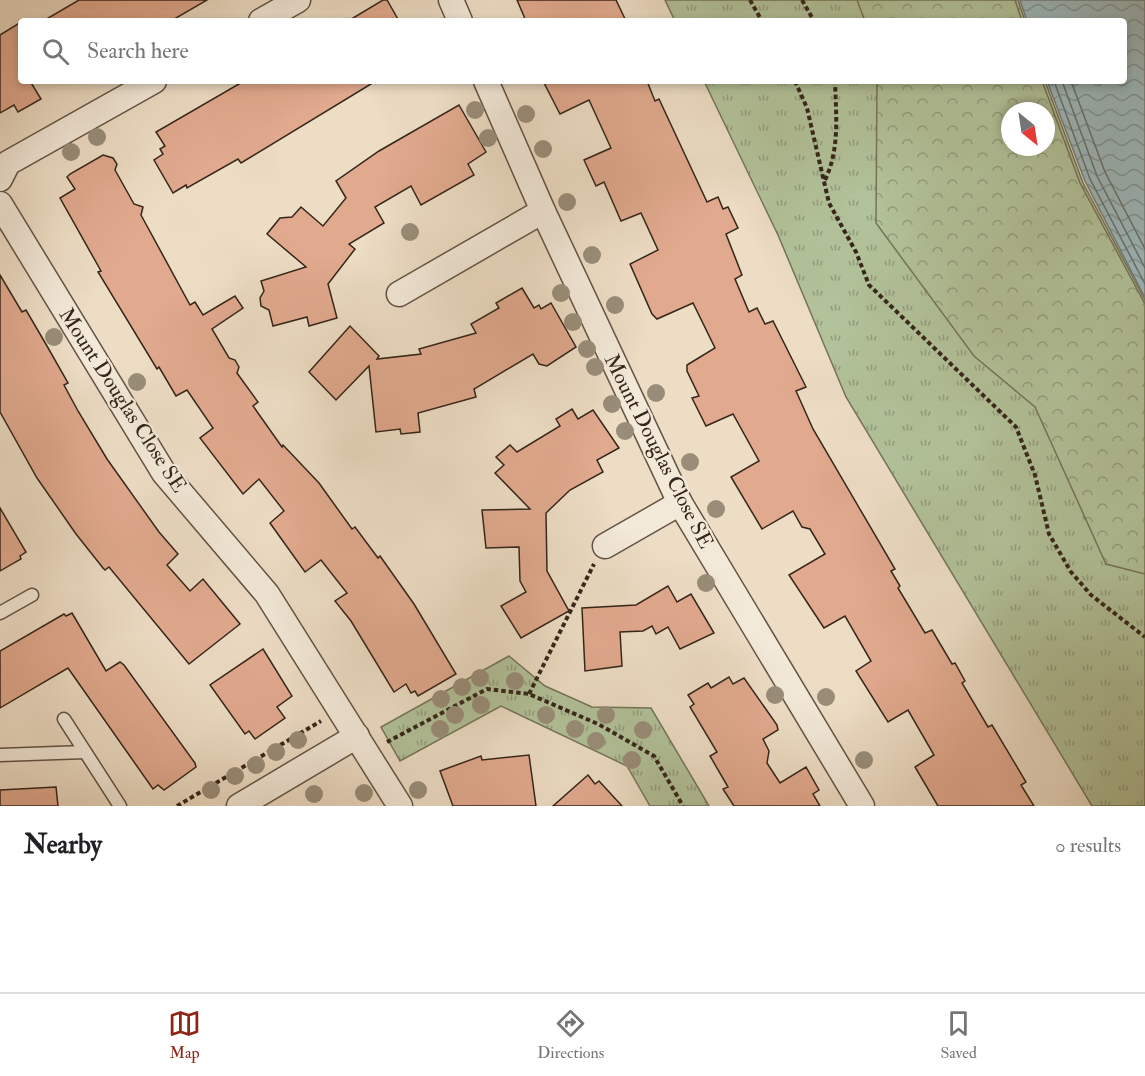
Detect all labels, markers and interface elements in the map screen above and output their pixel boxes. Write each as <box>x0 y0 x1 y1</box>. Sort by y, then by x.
search box <box>18 18 1127 84</box>
icon: search <box>39 35 72 68</box>
text: Search here <box>87 37 189 65</box>
north arrow <box>1001 102 1055 156</box>
street label: Mount Douglas Close SE <box>53 303 192 498</box>
street label: Mount Douglas Close SE <box>598 349 719 553</box>
text: Nearby <box>24 829 102 861</box>
text: 0 results <box>1055 833 1121 858</box>
tab: Map <box>168 1007 201 1063</box>
tab: Directions <box>537 1007 604 1063</box>
tab: Saved <box>940 1007 977 1063</box>

